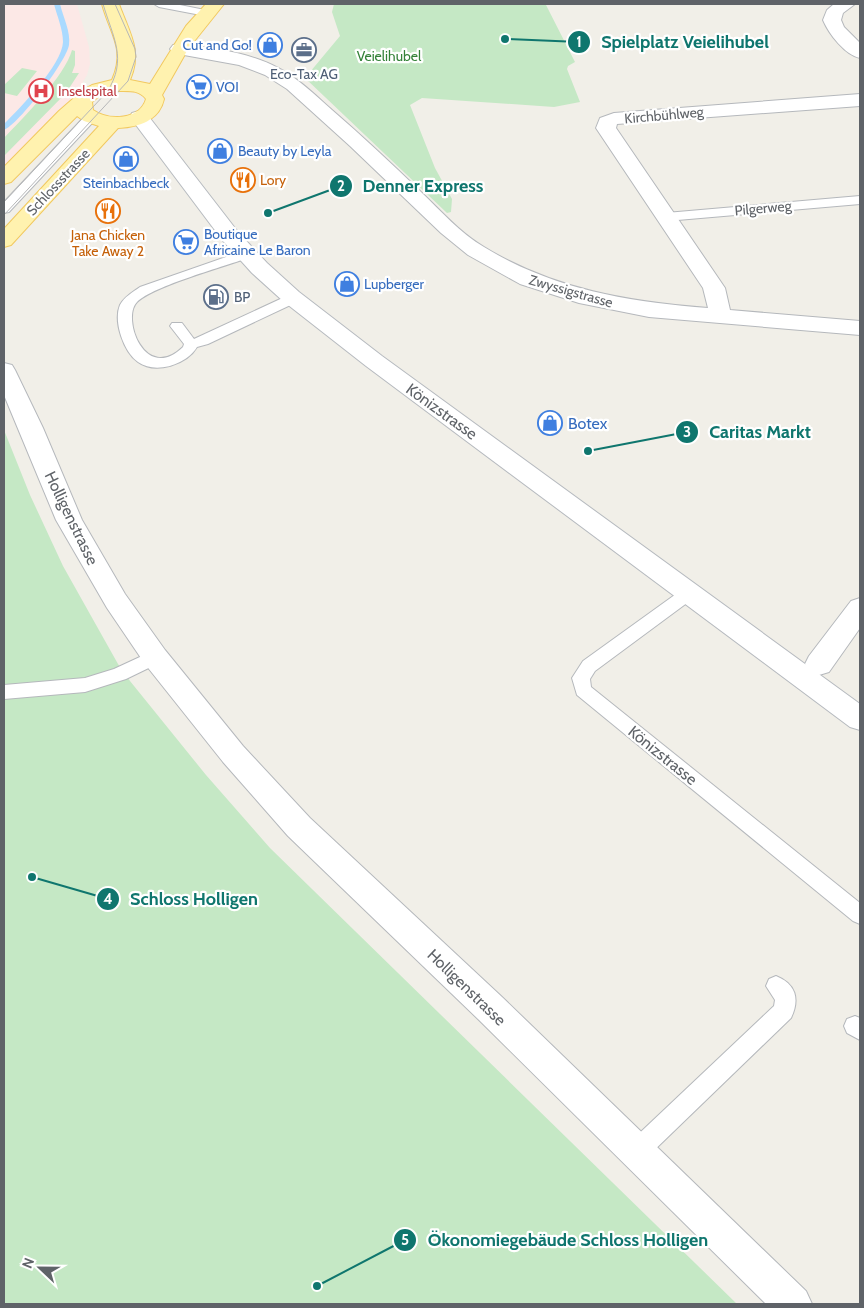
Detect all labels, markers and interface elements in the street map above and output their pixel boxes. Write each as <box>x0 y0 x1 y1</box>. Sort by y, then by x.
callout: Spielplatz Veielihubel <box>566 25 779 58</box>
text: Spielplatz Veielihubel <box>601 31 769 53</box>
shop icon: Cut and Go! <box>257 32 283 58</box>
text: 1 <box>576 33 582 51</box>
place label: Cut and Go! <box>182 36 252 54</box>
office icon: Eco-Tax AG <box>291 37 317 63</box>
park label: Veielihubel <box>357 47 422 65</box>
place label: Eco-Tax AG <box>270 65 338 83</box>
supermarket icon: VOI <box>186 74 212 100</box>
hospital icon: Inselspital <box>28 78 54 104</box>
place label: VOI <box>216 78 239 96</box>
place label: Inselspital <box>58 82 118 100</box>
street label: Kirchbühlweg <box>624 102 705 127</box>
shop icon: Beauty by Leyla <box>207 138 233 164</box>
place label: Beauty by Leyla <box>238 142 332 160</box>
street label: Schlossstrasse <box>22 145 94 219</box>
shop icon: Steinbachbeck <box>113 146 139 172</box>
restaurant icon: Lory <box>230 167 256 193</box>
callout: Denner Express <box>328 169 494 202</box>
place label: Lory <box>260 171 286 189</box>
place label: Steinbachbeck <box>83 174 170 192</box>
text: Denner Express <box>363 175 484 197</box>
text: 2 <box>337 177 345 195</box>
street label: Pilgerweg <box>734 196 793 219</box>
restaurant icon: Jana Chicken Take Away 2 <box>95 198 121 224</box>
place label: Boutique Africaine Le Baron <box>204 225 311 259</box>
place label: Jana Chicken Take Away 2 <box>70 226 145 260</box>
supermarket icon: Boutique Africaine Le Baron <box>173 229 199 255</box>
street label: Zwyssigstrasse <box>527 270 615 312</box>
shop icon: Lupberger <box>334 271 360 297</box>
place label: Lupberger <box>364 275 424 293</box>
fuel station icon: BP <box>203 284 229 310</box>
place label: BP <box>234 288 250 306</box>
street label: Könizstrasse <box>402 379 481 444</box>
shop icon: Botex <box>537 410 563 436</box>
place label: Botex <box>568 414 608 433</box>
callout: Caritas Markt <box>674 416 821 449</box>
text: Caritas Markt <box>709 421 811 443</box>
text: 3 <box>683 423 691 441</box>
street label: Holligenstrasse <box>41 468 102 568</box>
street label: Könizstrasse <box>624 722 701 789</box>
callout: Schloss Holligen <box>95 882 268 915</box>
text: Schloss Holligen <box>130 888 258 910</box>
text: 4 <box>103 890 113 908</box>
street label: Holligenstrasse <box>423 945 510 1030</box>
callout: Ökonomiegebäude Schloss Holligen <box>392 1223 718 1256</box>
text: Ökonomiegebäude Schloss Holligen <box>428 1229 708 1251</box>
text: 5 <box>401 1231 409 1249</box>
north arrow <box>15 1243 65 1293</box>
text: N <box>18 1255 38 1271</box>

